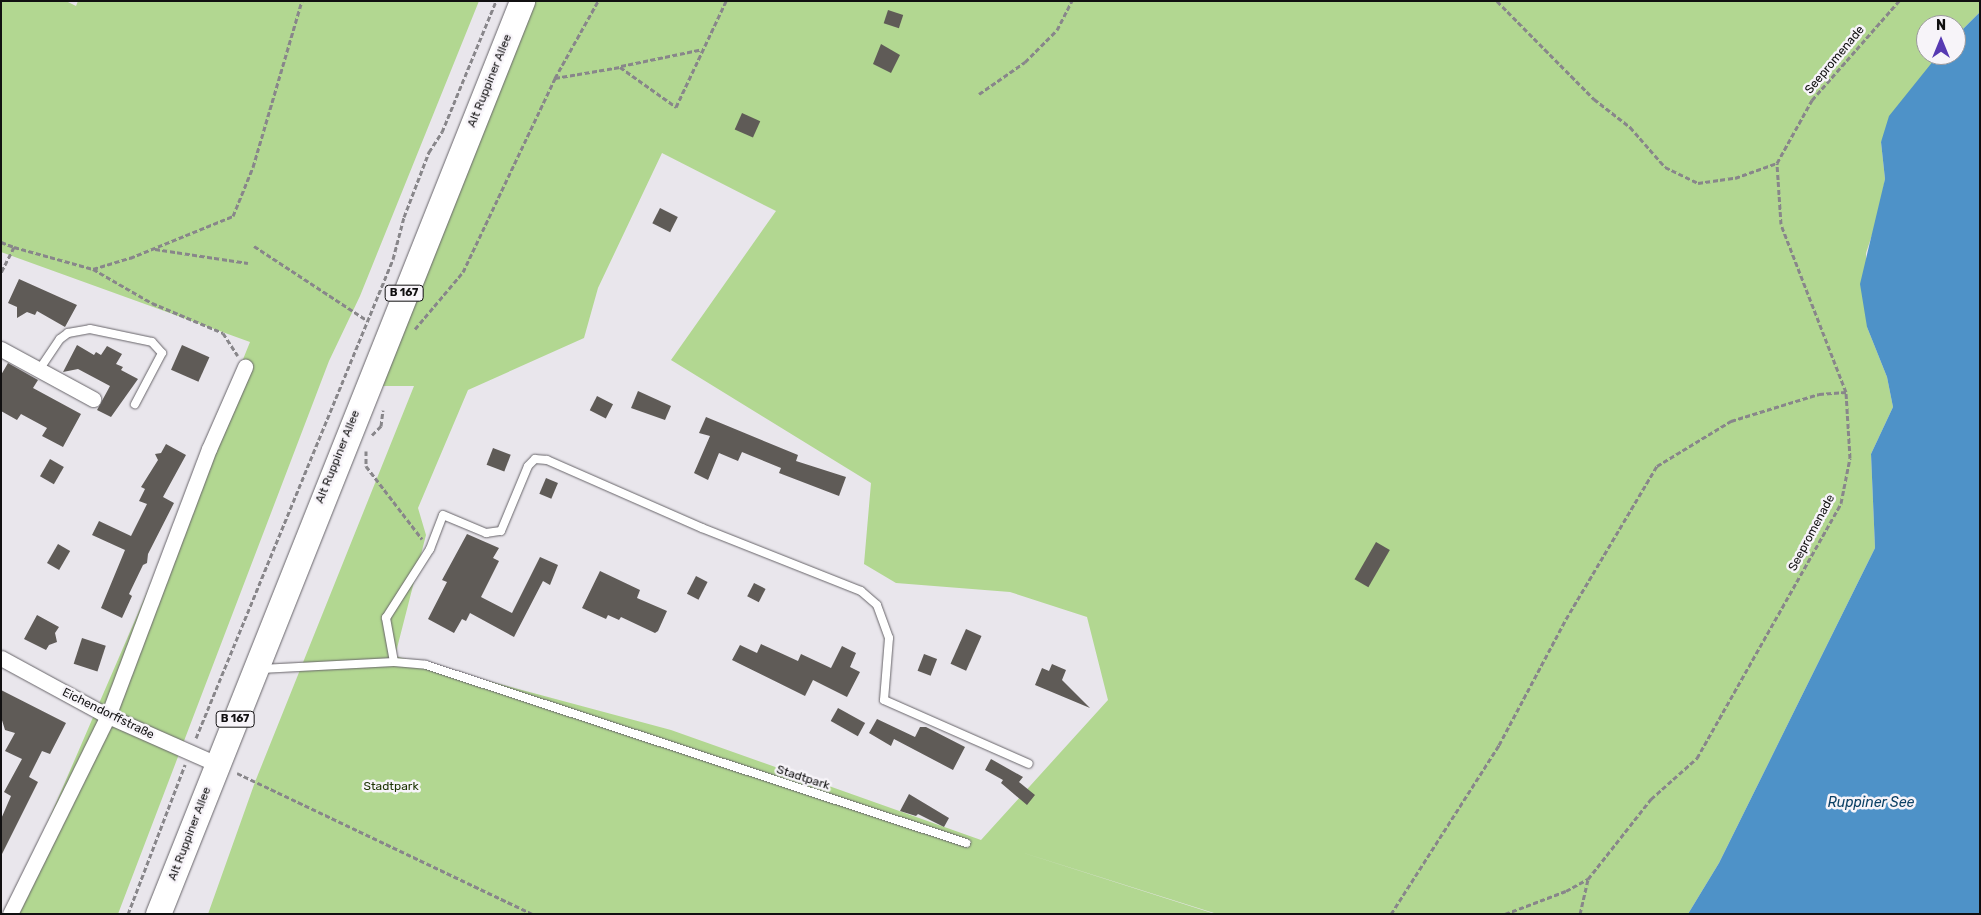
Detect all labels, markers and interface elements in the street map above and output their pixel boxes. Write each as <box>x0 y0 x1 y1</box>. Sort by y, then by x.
north arrow <box>1916 15 1966 65</box>
text: N <box>1936 17 1946 34</box>
street label: Seepromenade <box>1802 23 1868 97</box>
street label: Alt Ruppiner Allee <box>465 32 515 130</box>
road number: B 167 <box>384 284 424 302</box>
street label: Alt Ruppiner Allee <box>313 408 363 506</box>
street label: Seepromenade <box>1786 492 1838 574</box>
street label: Eichendorffstraße <box>60 685 156 743</box>
road number: B 167 <box>215 711 255 728</box>
street label: Stadtpark <box>775 763 831 793</box>
park label: Stadtpark <box>363 780 419 794</box>
street label: Alt Ruppiner Allee <box>165 785 215 883</box>
water label: Ruppiner See <box>1827 795 1915 811</box>

